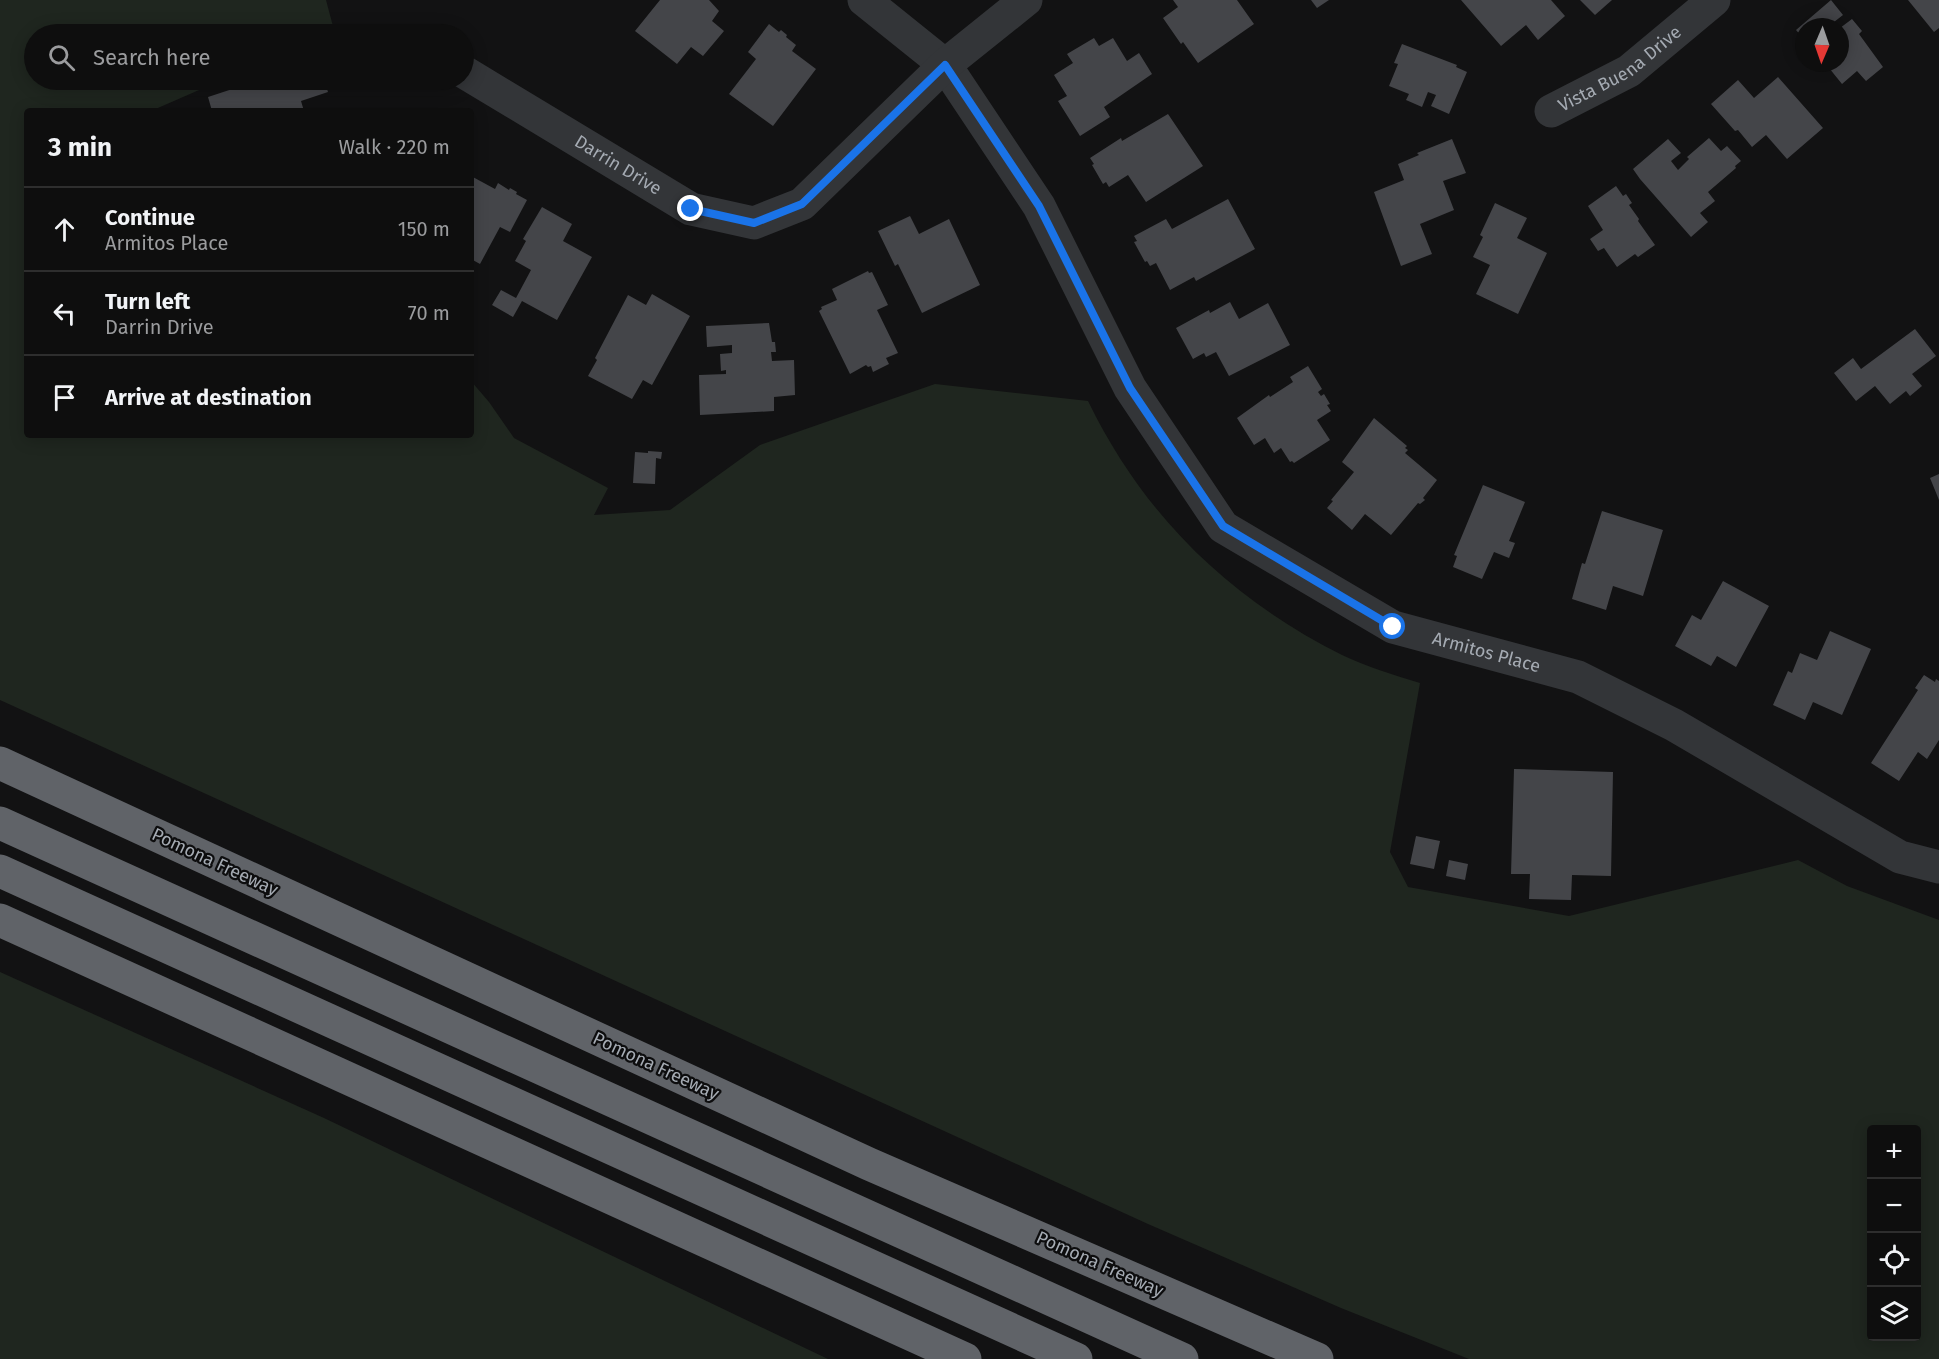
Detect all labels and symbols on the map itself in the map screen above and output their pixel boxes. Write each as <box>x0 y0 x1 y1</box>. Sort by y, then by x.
north arrow <box>1795 18 1849 72</box>
street label: Vista Buena Drive <box>1554 21 1686 116</box>
street label: Darrin Drive <box>571 130 666 200</box>
route end <box>677 195 703 221</box>
route start <box>1379 613 1405 639</box>
street label: Armitos Place <box>1430 627 1543 677</box>
street label: Pomona Freeway <box>148 823 282 901</box>
street label: Pomona Freeway <box>589 1027 723 1105</box>
street label: Pomona Freeway <box>1033 1226 1167 1302</box>

